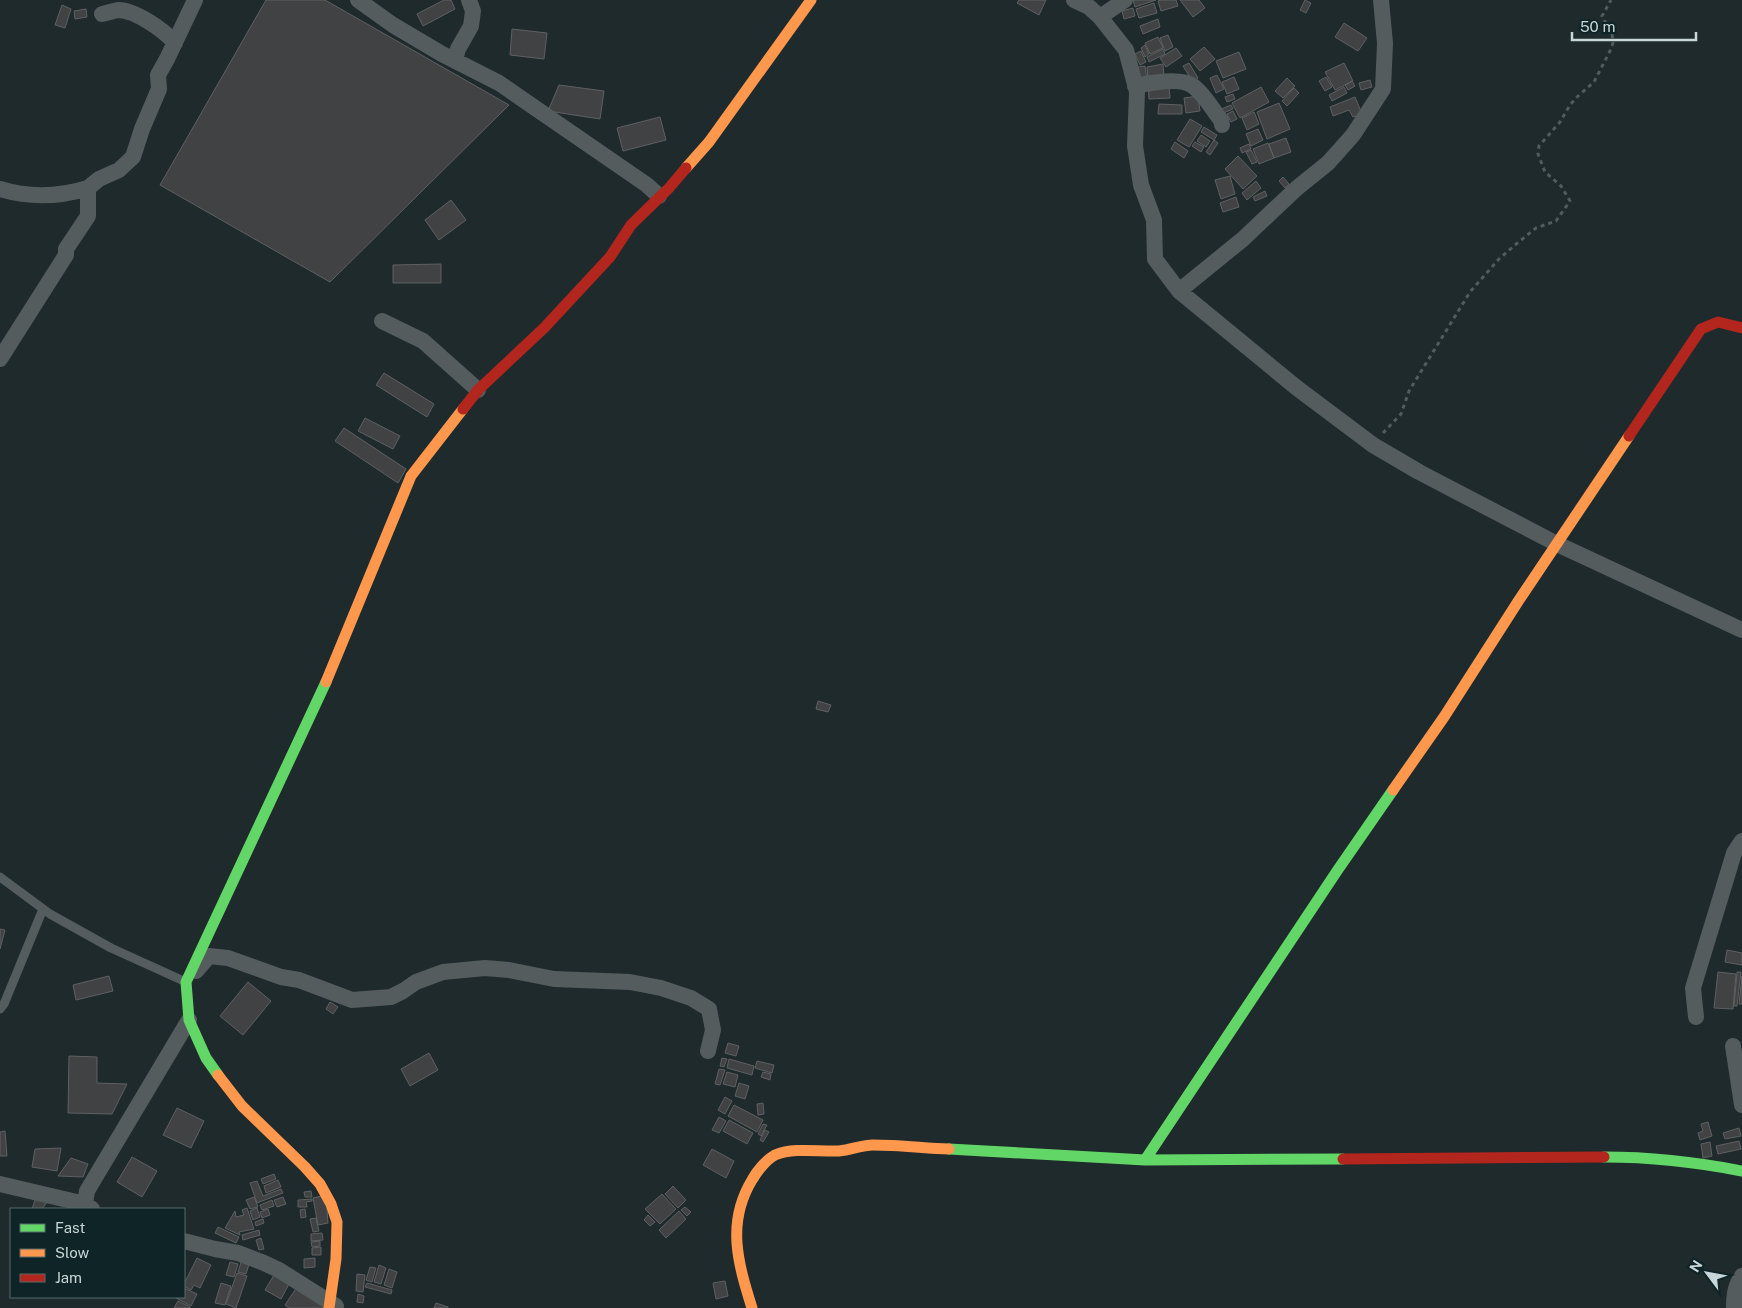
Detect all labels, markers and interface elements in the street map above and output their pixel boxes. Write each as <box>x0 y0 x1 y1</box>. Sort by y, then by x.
scale bar <box>1572 10 1696 42</box>
text: 50 m <box>1580 18 1615 35</box>
legend <box>10 1208 185 1298</box>
text: Fast <box>55 1219 85 1236</box>
text: Slow <box>55 1244 90 1261</box>
north arrow <box>1682 1248 1732 1298</box>
text: N <box>1686 1257 1706 1275</box>
text: Jam <box>55 1269 82 1286</box>

